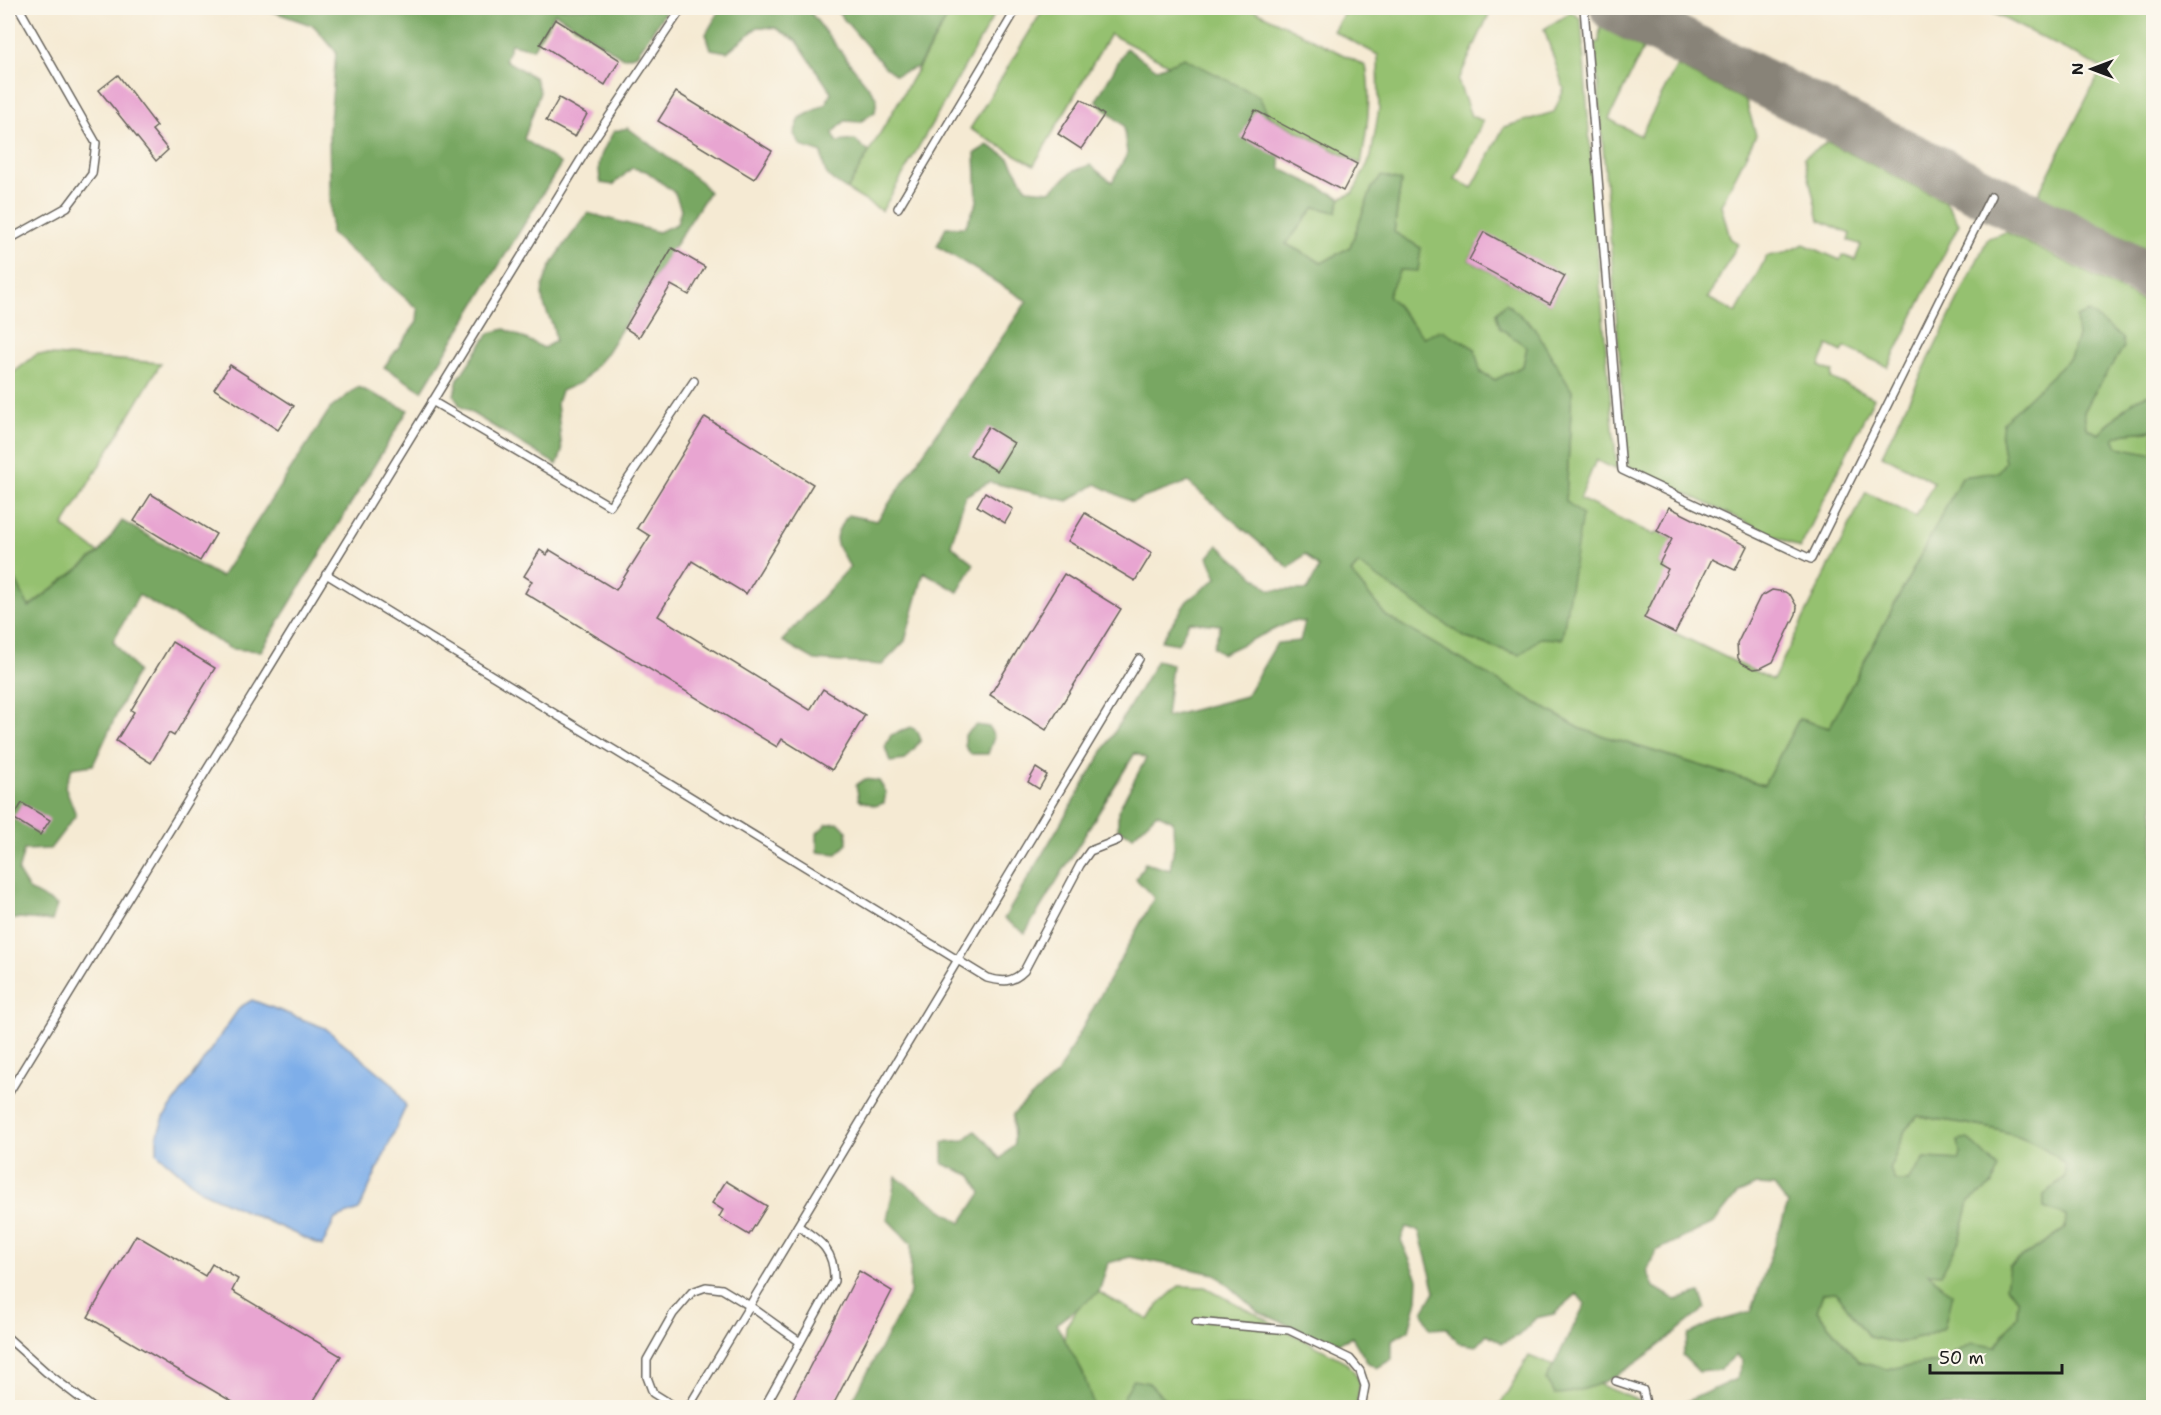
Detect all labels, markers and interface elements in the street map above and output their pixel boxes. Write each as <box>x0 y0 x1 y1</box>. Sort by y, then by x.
north arrow <box>2062 39 2122 99</box>
text: N <box>2067 63 2088 75</box>
scale bar <box>1930 1337 2062 1375</box>
text: 50 m <box>1939 1346 1984 1370</box>

